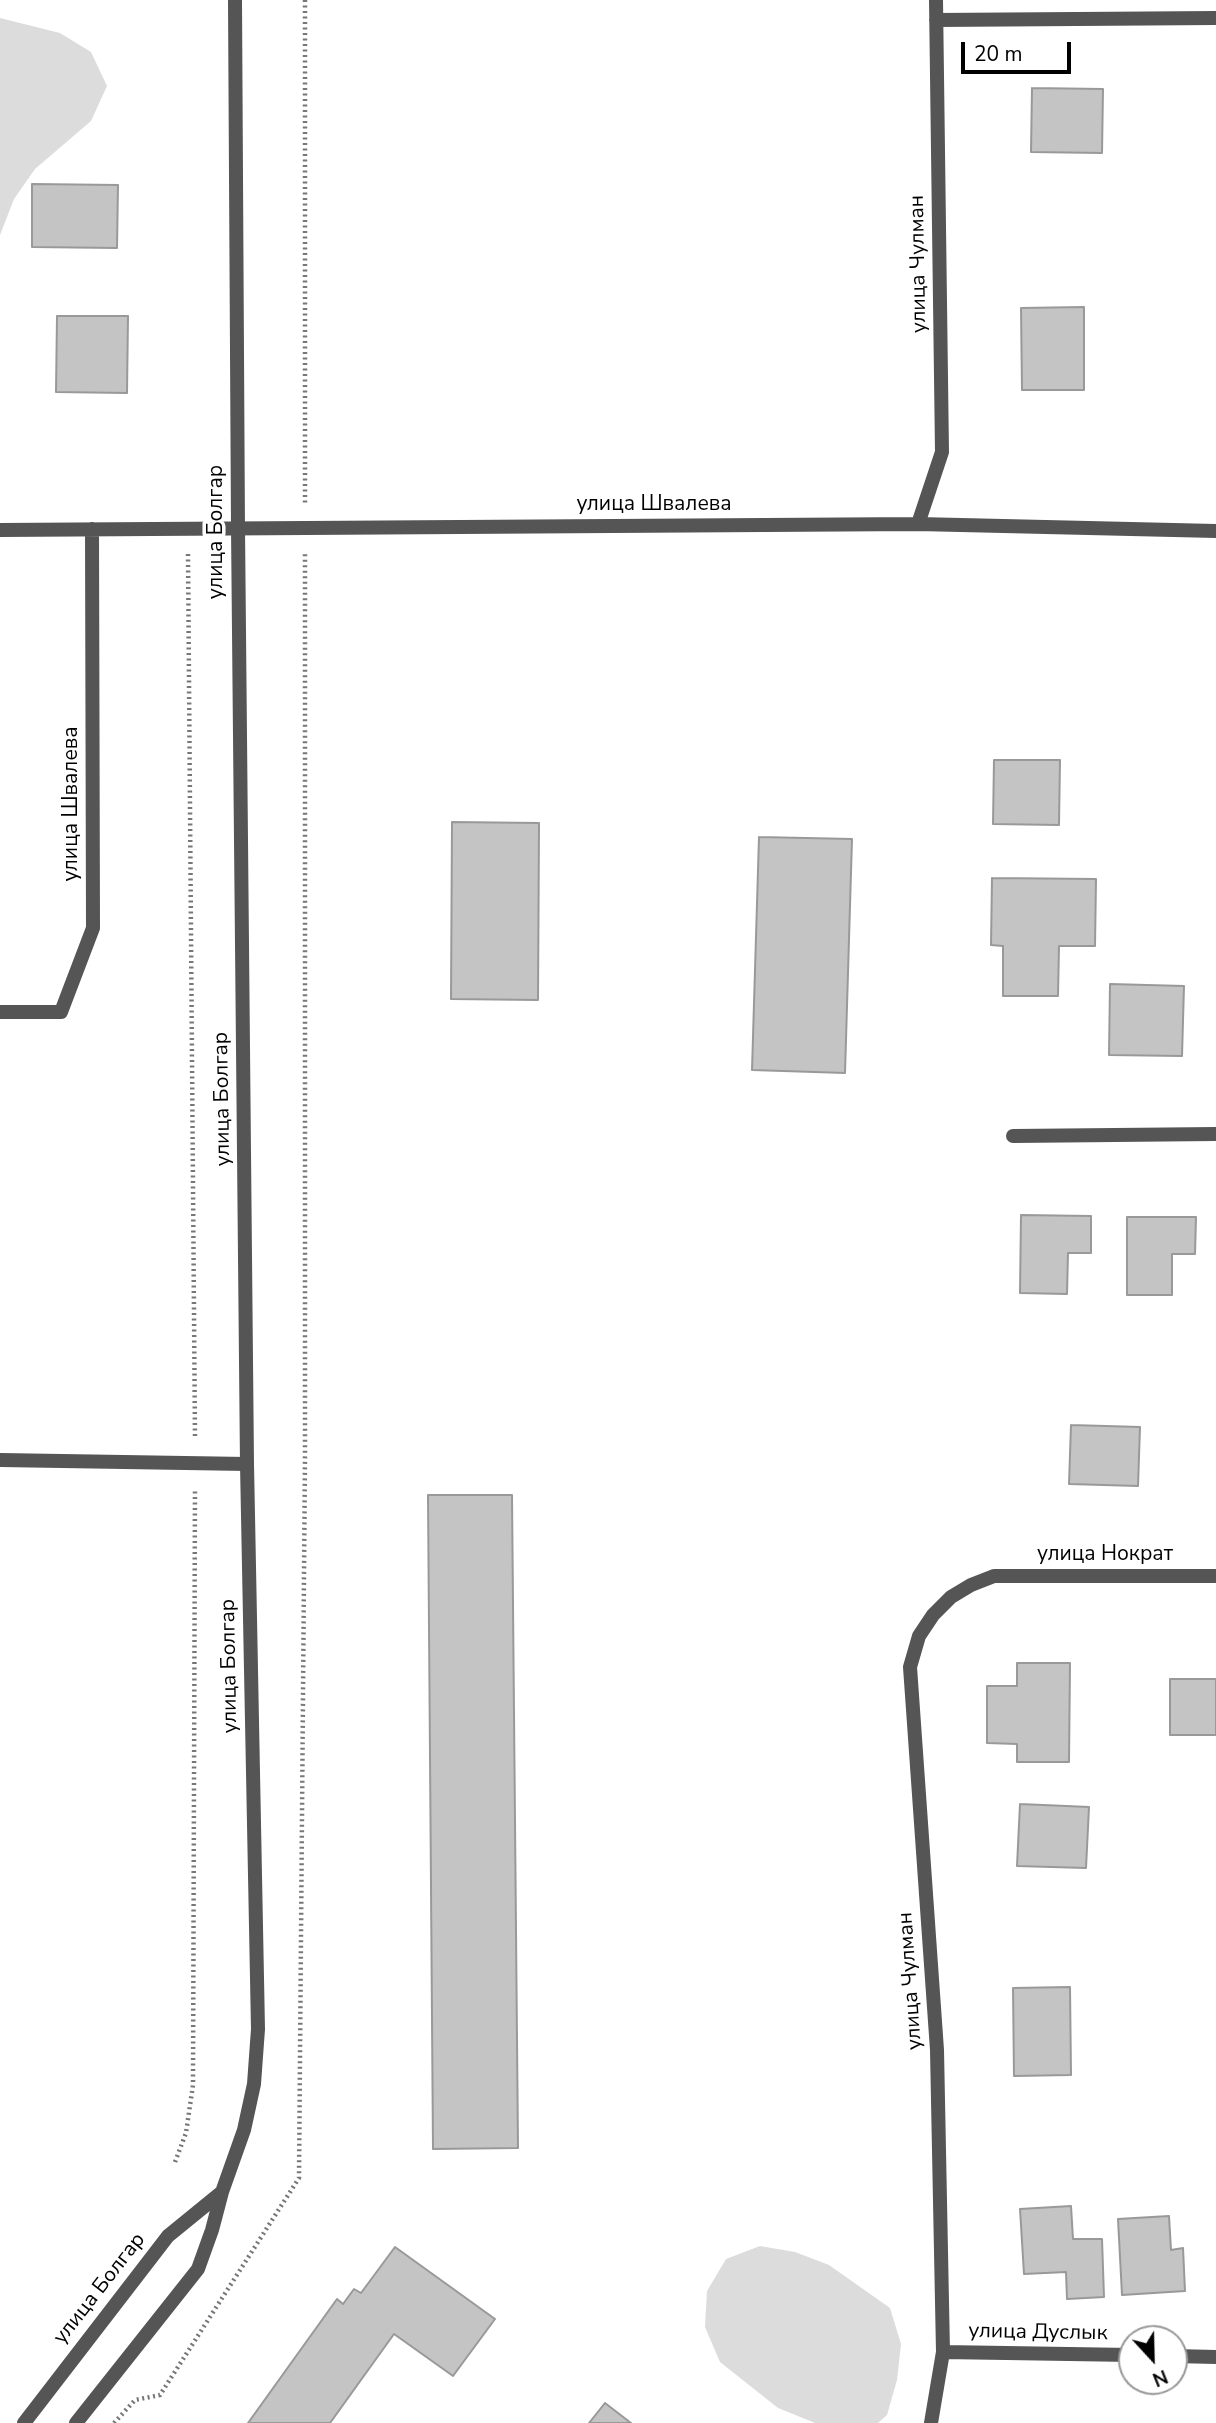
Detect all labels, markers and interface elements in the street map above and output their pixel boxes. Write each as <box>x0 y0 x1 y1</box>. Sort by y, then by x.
scale bar <box>964 28 1074 72</box>
text: 20 m <box>974 40 1023 68</box>
street label: улица Чулман <box>905 195 933 333</box>
street label: улица Болгар <box>204 465 230 599</box>
street label: улица Швалева <box>576 492 732 518</box>
street label: улица Швалева <box>59 726 85 882</box>
street label: улица Болгар <box>209 1032 237 1166</box>
street label: улица Нократ <box>1037 1542 1173 1568</box>
street label: улица Болгар <box>216 1599 244 1733</box>
street label: улица Чулман <box>894 1911 928 2051</box>
street label: улица Болгар <box>49 2228 151 2350</box>
street label: улица Дуслык <box>968 2319 1108 2347</box>
north arrow <box>1118 2325 1188 2395</box>
text: N <box>1149 2363 1172 2392</box>

